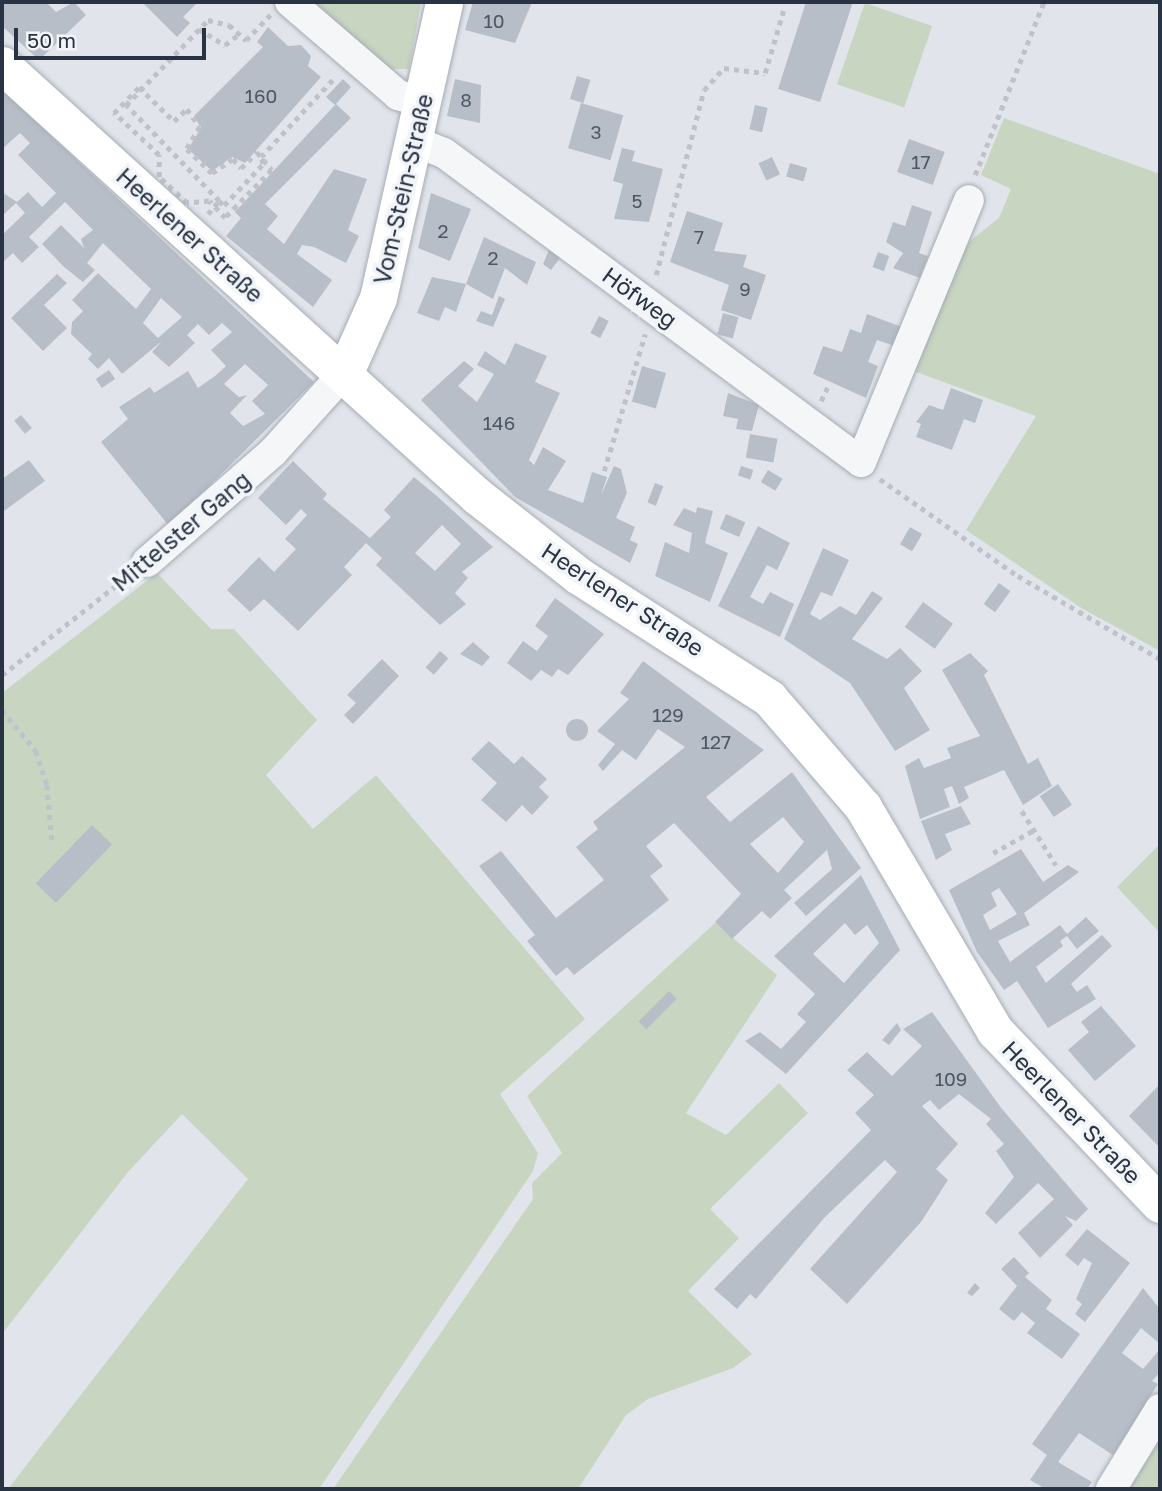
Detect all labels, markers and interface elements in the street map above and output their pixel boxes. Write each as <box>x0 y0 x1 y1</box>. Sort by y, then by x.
house number: 10 <box>484 10 504 32</box>
scale bar <box>18 14 210 58</box>
text: 50 m <box>27 27 76 53</box>
house number: 160 <box>245 85 277 107</box>
house number: 8 <box>460 89 472 111</box>
street label: Vom-Stein-Straße <box>368 91 438 287</box>
house number: 3 <box>590 121 602 143</box>
house number: 17 <box>911 151 931 173</box>
street label: Heerlener Straße <box>111 162 269 308</box>
house number: 5 <box>631 190 643 212</box>
house number: 2 <box>437 220 449 242</box>
house number: 7 <box>694 226 704 248</box>
house number: 2 <box>487 247 499 269</box>
street label: Höfweg <box>597 261 683 333</box>
house number: 9 <box>739 278 751 300</box>
house number: 146 <box>483 412 515 434</box>
street label: Mittelster Gang <box>106 465 256 597</box>
street label: Heerlener Straße <box>537 536 709 662</box>
house number: 129 <box>652 704 684 726</box>
house number: 127 <box>701 731 731 753</box>
street label: Heerlener Straße <box>997 1035 1147 1189</box>
house number: 109 <box>935 1068 967 1090</box>

